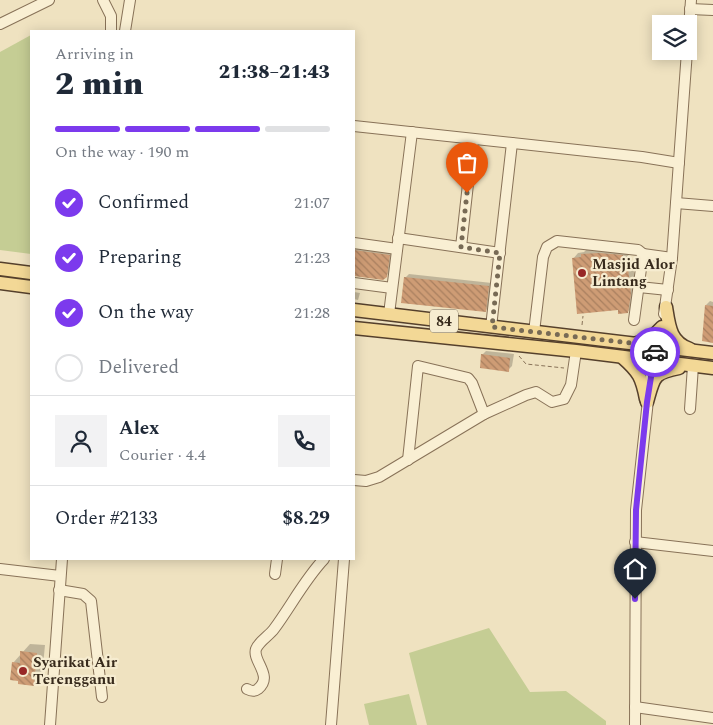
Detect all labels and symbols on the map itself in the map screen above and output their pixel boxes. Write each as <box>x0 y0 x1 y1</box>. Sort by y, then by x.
pin <box>446 142 488 193</box>
place label: Masjid Alor Lintang <box>592 253 675 293</box>
marker: Masjid Alor Lintang <box>576 267 588 279</box>
road number: 84 <box>430 310 458 332</box>
courier <box>630 327 680 377</box>
pin <box>614 548 656 599</box>
place label: Syarikat Air Terengganu <box>33 651 118 691</box>
marker: Syarikat Air Terengganu <box>17 665 29 677</box>

